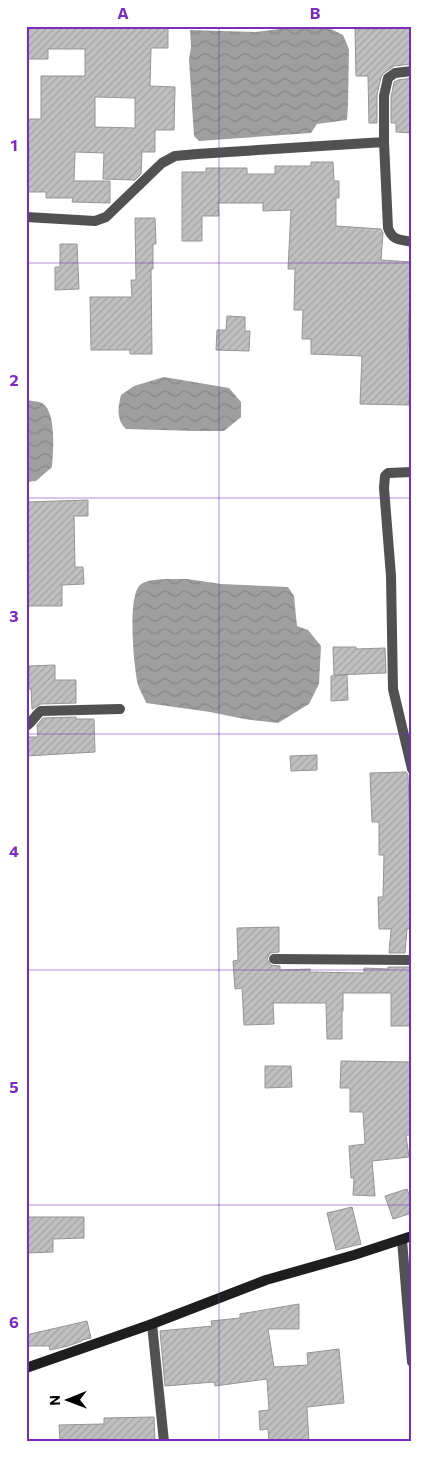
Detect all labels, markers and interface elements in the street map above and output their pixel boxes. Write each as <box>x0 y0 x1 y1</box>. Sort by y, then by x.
text: A <box>117 3 129 22</box>
text: B <box>310 3 321 22</box>
text: 1 <box>10 135 18 154</box>
text: 2 <box>9 370 19 389</box>
text: 3 <box>9 606 19 625</box>
text: 4 <box>9 841 19 860</box>
text: 5 <box>9 1077 19 1096</box>
text: 6 <box>9 1312 19 1331</box>
north arrow <box>42 1376 92 1426</box>
text: N <box>46 1395 63 1406</box>

